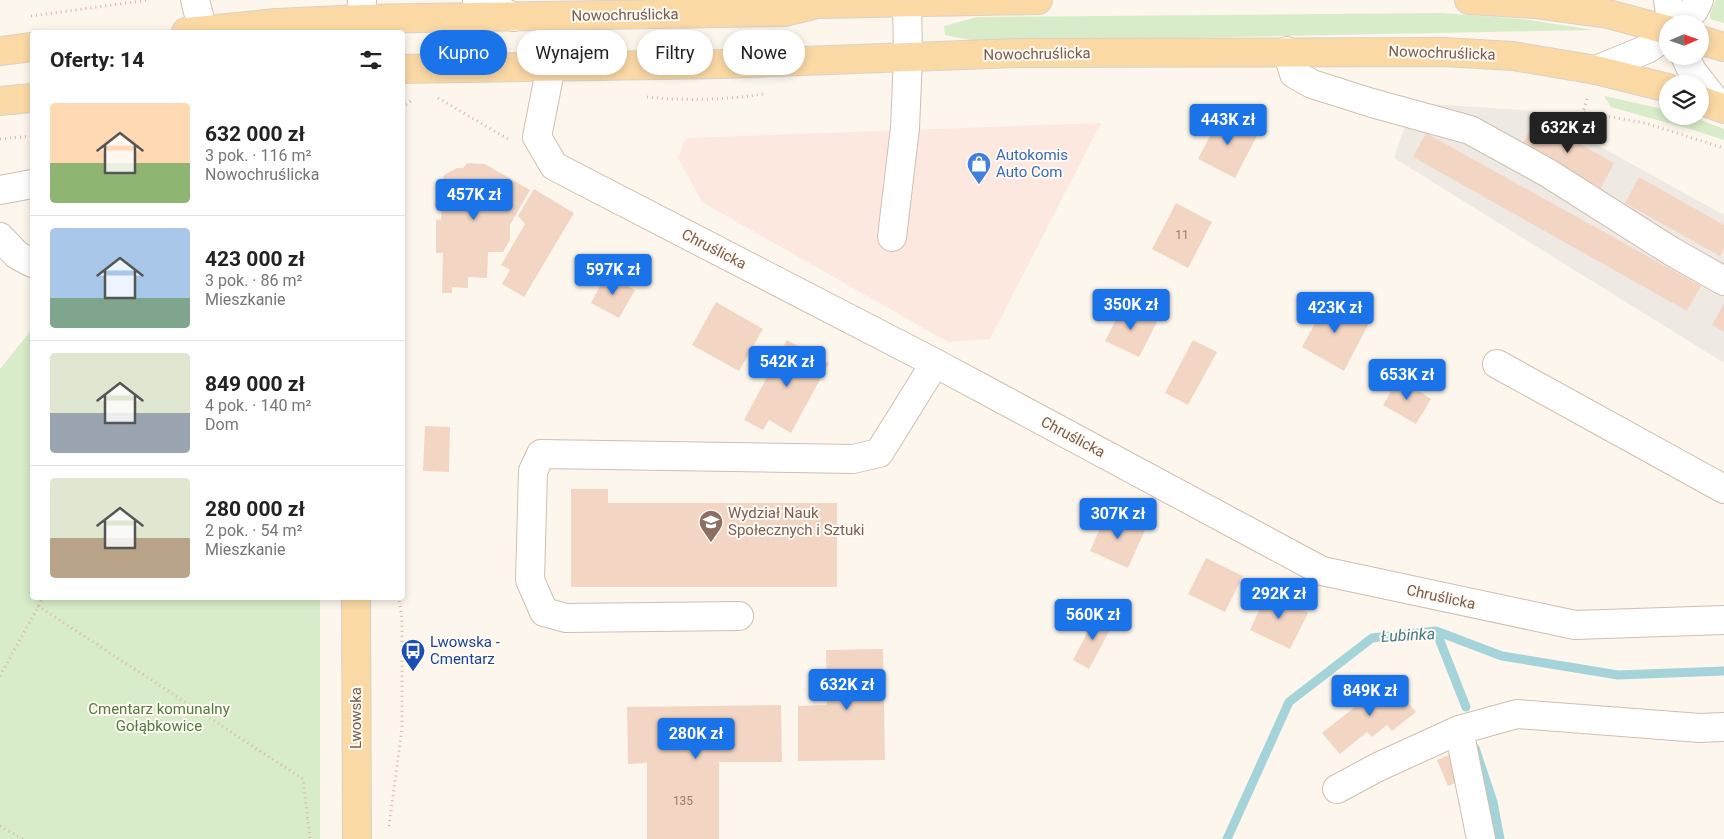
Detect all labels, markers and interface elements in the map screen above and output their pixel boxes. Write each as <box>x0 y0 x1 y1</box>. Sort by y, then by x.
street label: Nowochruślicka <box>571 5 679 25</box>
north arrow <box>1659 15 1709 65</box>
map controls <box>1659 15 1709 125</box>
chip: Kupno <box>420 30 507 75</box>
chip: Wynajem <box>517 30 627 75</box>
chip: Filtry <box>637 30 713 75</box>
chip: Nowe <box>723 30 805 75</box>
street label: Nowochruślicka <box>1388 42 1496 64</box>
street label: Nowochruślicka <box>983 44 1091 64</box>
icon: filters <box>357 46 385 74</box>
text: Oferty: 14 <box>50 48 144 72</box>
button: layers <box>1659 75 1709 125</box>
pin: 443K zł <box>1182 104 1274 146</box>
text: 443K zł <box>1201 110 1255 129</box>
pin: 632K zł <box>1522 112 1614 154</box>
text: 632K zł <box>1541 118 1595 137</box>
text: 632 000 zł <box>205 122 305 146</box>
icon: home <box>90 123 150 183</box>
text: 3 pok. · 116 m² <box>205 146 311 165</box>
place label: Autokomis Auto Com <box>996 146 1068 181</box>
shop icon: Autokomis Auto Com <box>966 151 992 185</box>
text: Nowochruślicka <box>205 165 319 184</box>
pin: 457K zł <box>428 178 520 221</box>
text: 457K zł <box>447 185 501 204</box>
street label: Chruślicka <box>679 225 749 273</box>
house number: 11 <box>1175 228 1189 242</box>
text: 423 000 zł <box>205 247 305 271</box>
icon: home <box>90 248 150 308</box>
pin: 597K zł <box>567 254 659 296</box>
text: 597K zł <box>586 260 640 279</box>
text: 3 pok. · 86 m² <box>205 271 302 290</box>
pin: 350K zł <box>1085 288 1177 331</box>
text: Mieszkanie <box>205 290 286 309</box>
pin: 423K zł <box>1289 292 1381 334</box>
text: 350K zł <box>1104 295 1158 314</box>
text: 423K zł <box>1308 298 1362 317</box>
pin: 542K zł <box>741 346 833 388</box>
text: 542K zł <box>760 352 814 371</box>
pin: 653K zł <box>1361 358 1453 401</box>
text: 653K zł <box>1380 365 1434 384</box>
text: 849 000 zł <box>205 372 305 396</box>
icon: home <box>90 373 150 433</box>
text: 4 pok. · 140 m² <box>205 396 311 415</box>
street label: Chruślicka <box>1038 413 1108 461</box>
text: Dom <box>205 415 239 434</box>
text: 280 000 zł <box>205 497 305 521</box>
icon: home <box>90 498 150 558</box>
pin: 307K zł <box>1072 498 1164 540</box>
place label: Wydział Nauk Społecznych i Sztuki <box>728 504 864 539</box>
text: 307K zł <box>1091 504 1145 523</box>
school or university icon: Wydział Nauk Społecznych i Sztuki <box>698 509 724 543</box>
text: 2 pok. · 54 m² <box>205 521 302 540</box>
text: Mieszkanie <box>205 540 286 559</box>
pin: 292K zł <box>1233 578 1325 620</box>
street label: Chruślicka <box>1405 581 1477 613</box>
text: 292K zł <box>1252 584 1306 603</box>
pin: 560K zł <box>1047 598 1139 641</box>
text: 560K zł <box>1066 605 1120 624</box>
water label: Łubinka <box>1380 624 1436 646</box>
place label: Lwowska - Cmentarz <box>430 633 500 668</box>
bus stop icon: Lwowska - Cmentarz <box>400 638 426 672</box>
pin: 632K zł <box>801 668 893 711</box>
pin: 849K zł <box>1324 674 1416 717</box>
text: 632K zł <box>820 675 874 694</box>
text: 849K zł <box>1343 681 1397 700</box>
street label: Lwowska <box>347 687 365 749</box>
park label: Cmentarz komunalny Gołąbkowice <box>88 700 230 735</box>
pin: 280K zł <box>650 718 742 760</box>
text: 280K zł <box>669 724 723 743</box>
house number: 135 <box>673 794 693 808</box>

